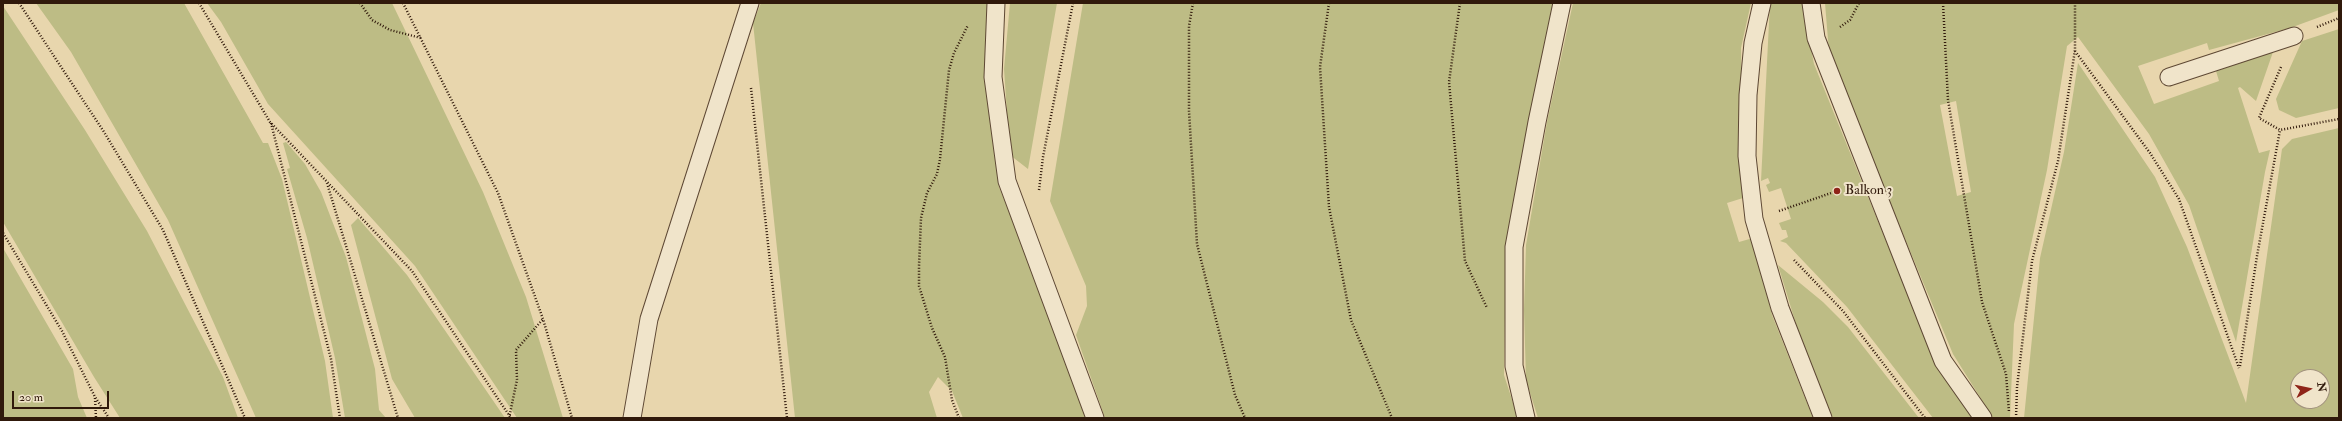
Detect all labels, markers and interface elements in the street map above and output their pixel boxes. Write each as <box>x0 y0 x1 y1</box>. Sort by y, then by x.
place label: Balkon 3 <box>1845 183 1892 199</box>
marker: Balkon 3 <box>1832 186 1842 196</box>
north arrow <box>2290 369 2330 409</box>
text: N <box>2314 381 2329 393</box>
scale bar <box>14 383 111 409</box>
text: 20 m <box>19 390 43 405</box>

